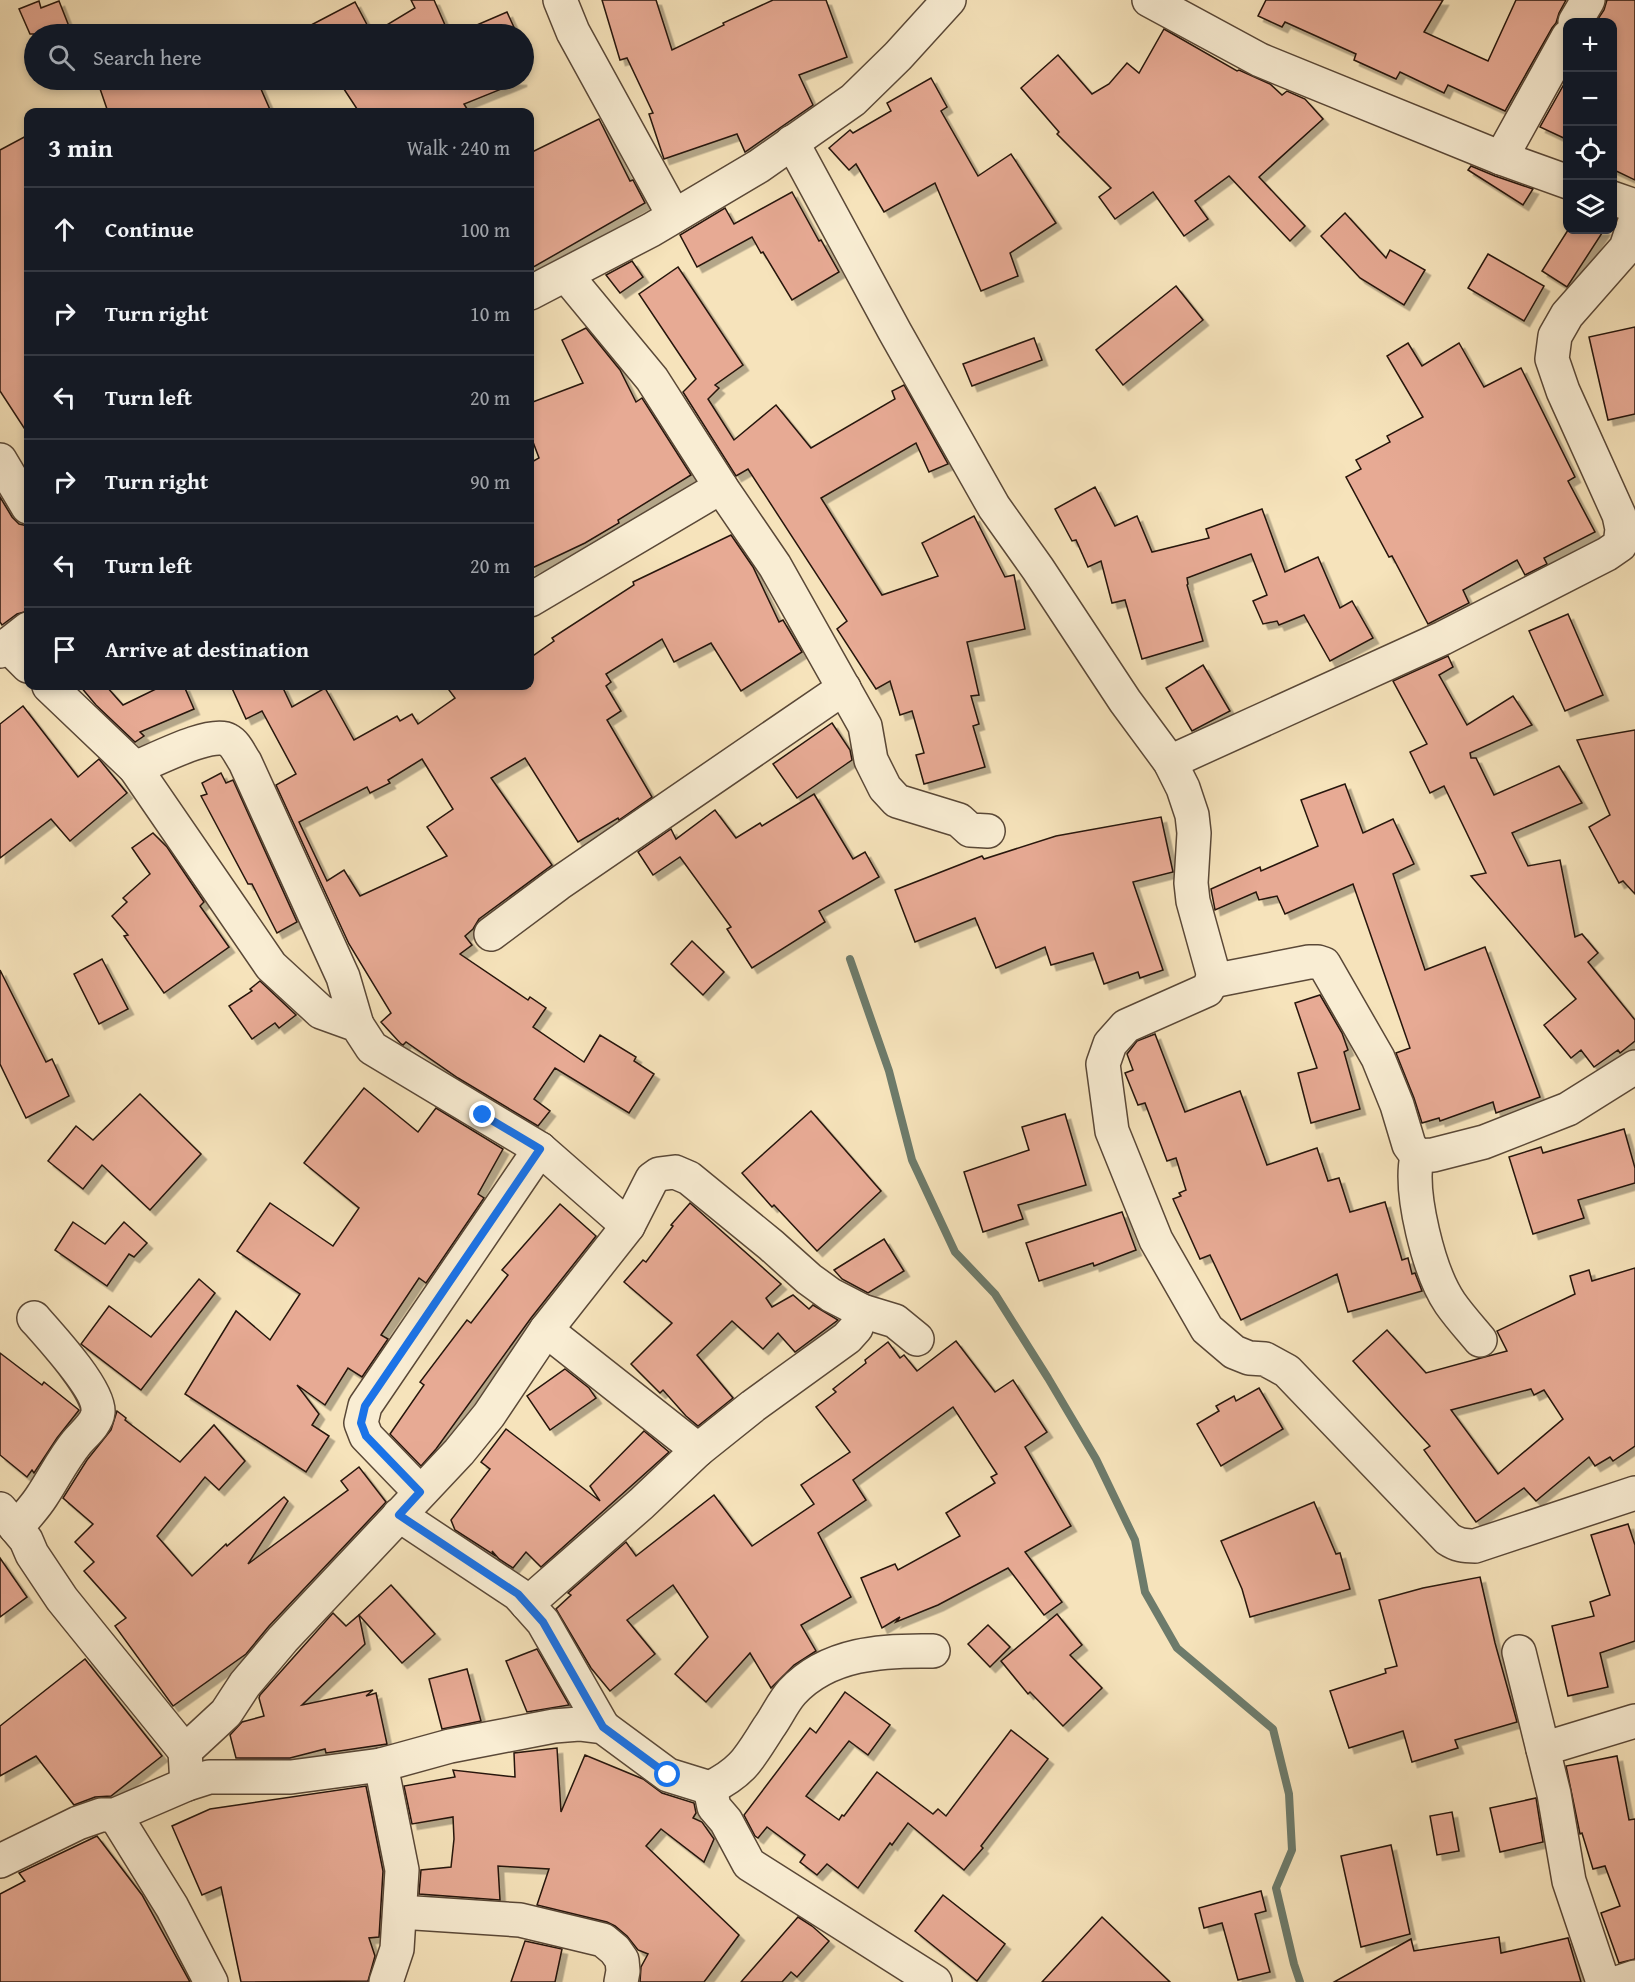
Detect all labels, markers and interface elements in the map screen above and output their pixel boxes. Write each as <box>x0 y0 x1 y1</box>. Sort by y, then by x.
map controls <box>1563 18 1617 234</box>
button: + <box>1563 18 1617 72</box>
search box <box>24 24 534 90</box>
icon: search <box>45 41 78 74</box>
text: Search here <box>93 41 202 73</box>
button: − <box>1563 72 1617 126</box>
button: locate <box>1563 126 1617 180</box>
text: 3 min <box>48 128 113 167</box>
text: Walk · 240 m <box>407 133 510 162</box>
button: layers <box>1563 180 1617 234</box>
icon: ahead <box>48 213 81 246</box>
text: Continue <box>105 213 194 245</box>
text: 100 m <box>460 215 510 244</box>
icon: right <box>48 297 81 330</box>
text: Turn right <box>105 297 208 329</box>
text: 10 m <box>470 299 510 328</box>
icon: left <box>48 381 81 414</box>
text: Turn left <box>105 381 192 413</box>
text: 20 m <box>470 383 510 412</box>
icon: right <box>48 465 81 498</box>
text: Turn right <box>105 465 208 497</box>
text: 90 m <box>470 467 510 496</box>
icon: left <box>48 549 81 582</box>
text: Turn left <box>105 549 192 581</box>
text: 20 m <box>470 551 510 580</box>
icon: arrive <box>48 633 81 666</box>
text: Arrive at destination <box>105 633 309 665</box>
route end <box>469 1101 495 1127</box>
route start <box>654 1761 680 1787</box>

